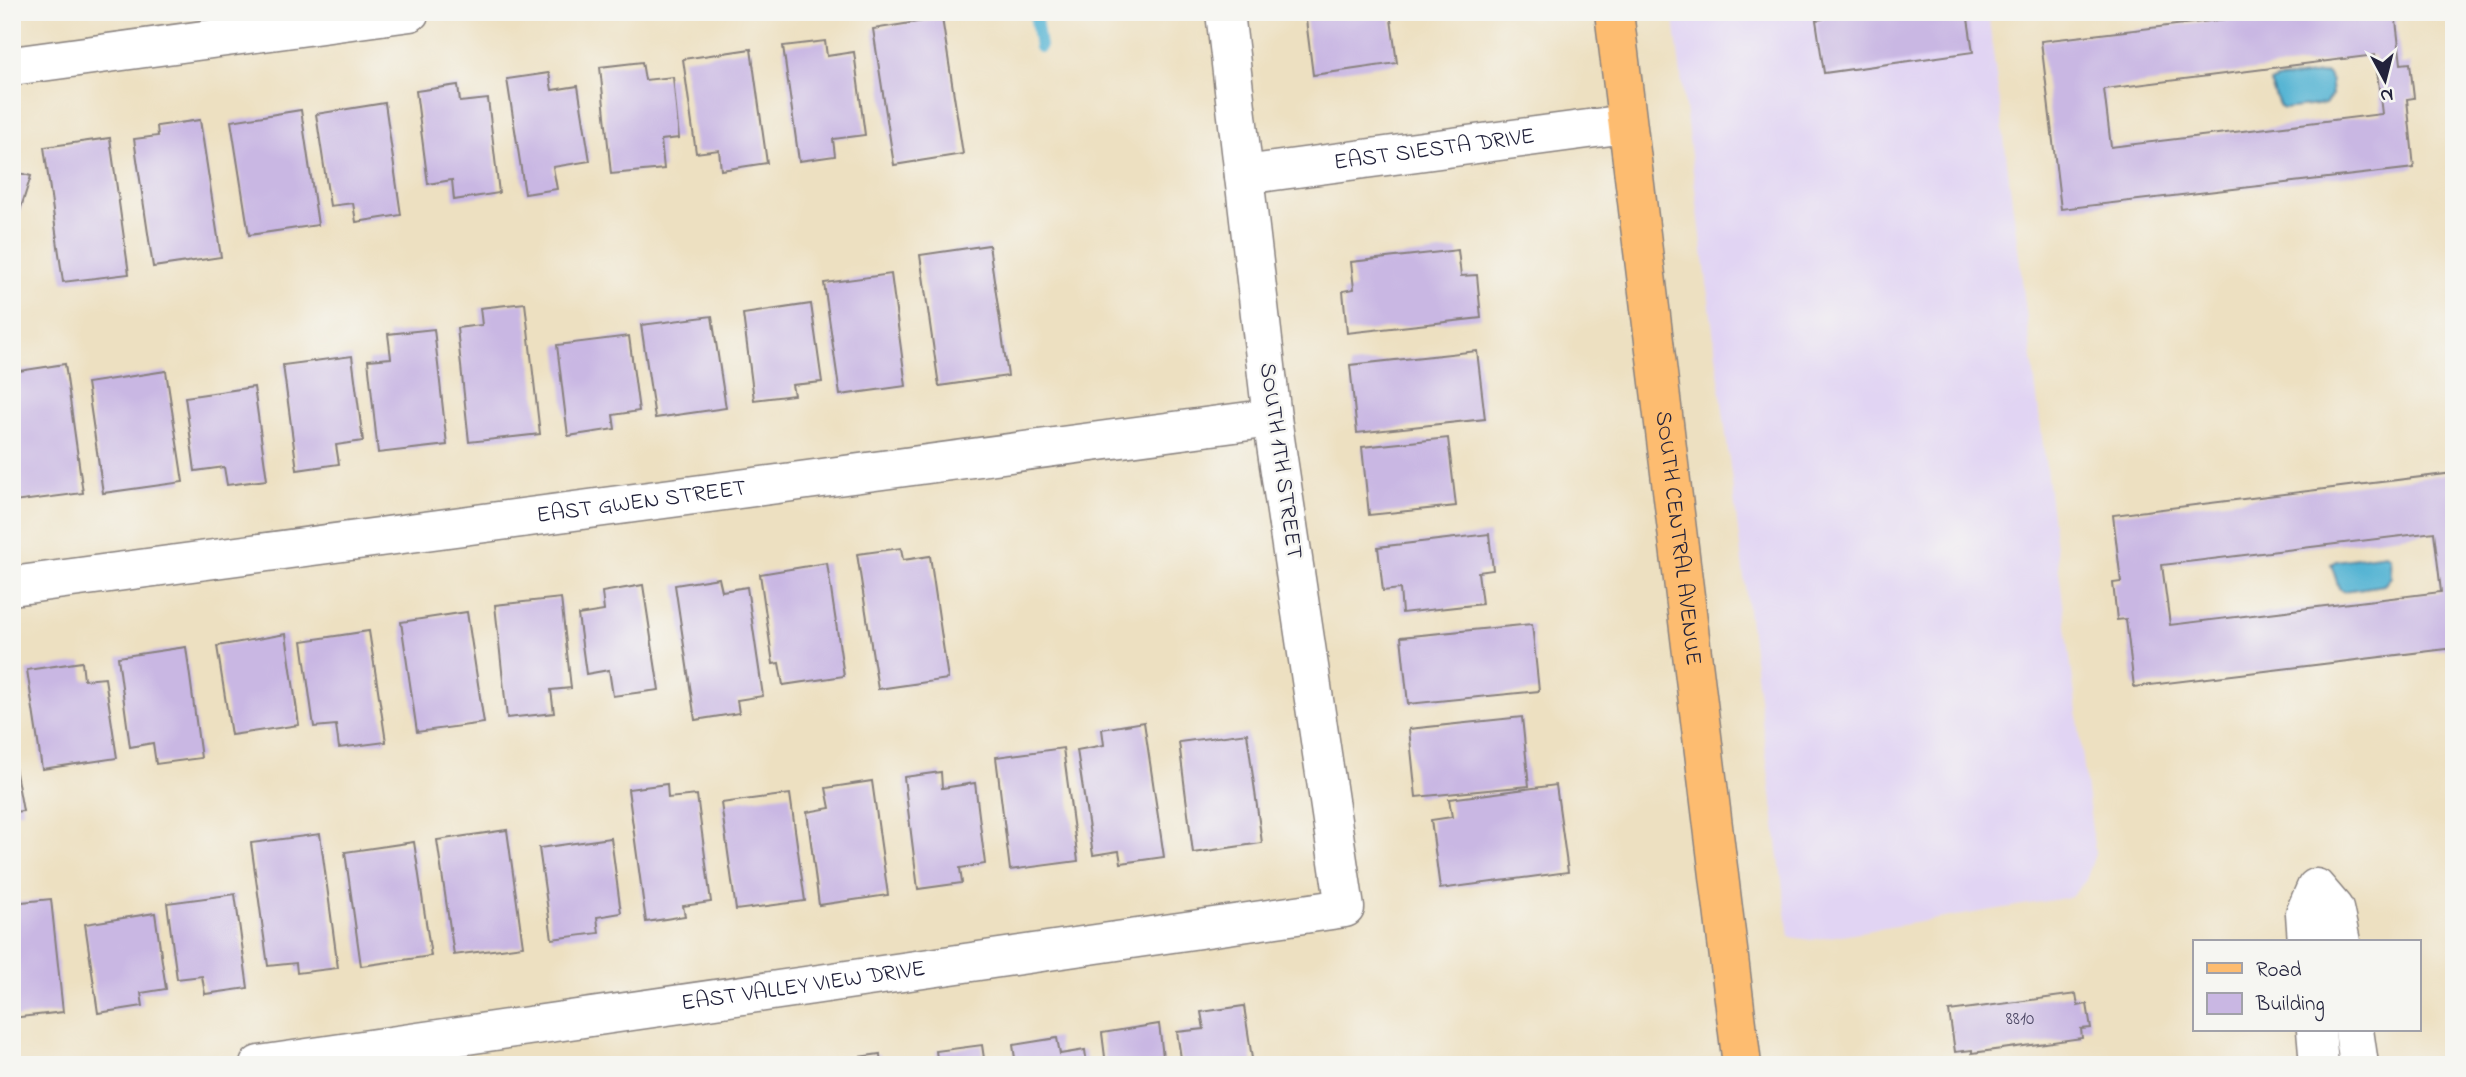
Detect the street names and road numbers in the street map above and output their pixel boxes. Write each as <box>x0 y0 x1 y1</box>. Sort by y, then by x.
street label: EAST SIESTA DRIVE <box>1332 120 1537 179</box>
street label: SOUTH 1TH STREET <box>1250 361 1310 561</box>
street label: SOUTH CENTRAL AVENUE <box>1646 409 1710 667</box>
street label: EAST GWEN STREET <box>535 472 748 532</box>
street label: EAST VALLEY VIEW DRIVE <box>679 952 928 1020</box>

